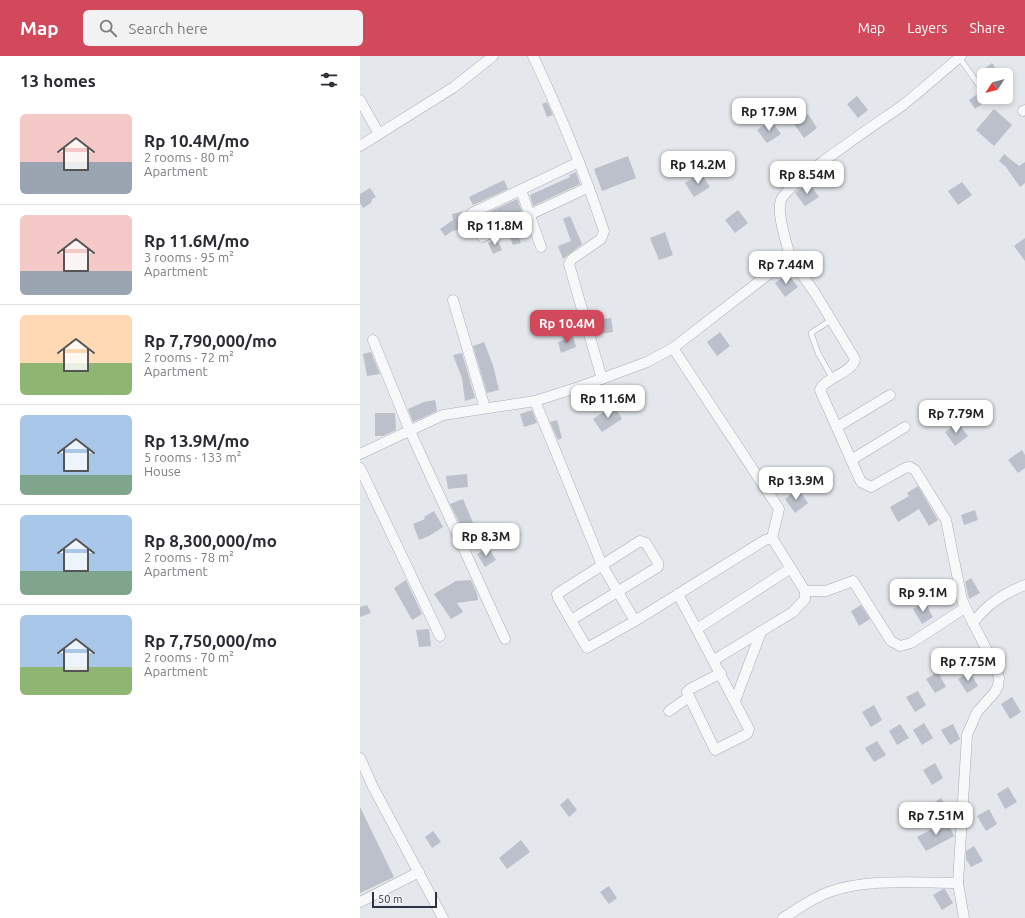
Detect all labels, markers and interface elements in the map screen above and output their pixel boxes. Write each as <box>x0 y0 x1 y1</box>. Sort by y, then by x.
search box <box>83 10 363 46</box>
text: Map <box>20 17 59 39</box>
icon: search <box>97 17 119 39</box>
text: Search here <box>129 20 208 37</box>
text: Map <box>858 20 885 36</box>
text: Layers <box>907 20 947 36</box>
text: Share <box>969 20 1005 36</box>
north arrow <box>977 68 1013 104</box>
map controls <box>977 68 1013 104</box>
icon: filters <box>318 69 340 91</box>
text: 13 homes <box>20 71 96 90</box>
pin: Rp 17.9M <box>728 98 810 132</box>
text: Rp 17.9M <box>741 104 797 118</box>
icon: home <box>52 130 100 178</box>
text: Rp 10.4M/mo <box>144 131 249 150</box>
text: 2 rooms · 80 m² <box>144 150 234 164</box>
pin: Rp 14.2M <box>657 151 739 185</box>
text: Rp 14.2M <box>670 157 726 171</box>
pin: Rp 8.54M <box>766 161 848 195</box>
text: Apartment <box>144 164 208 178</box>
text: Rp 8.54M <box>779 167 835 181</box>
pin: Rp 11.8M <box>454 212 536 246</box>
text: Rp 11.8M <box>467 218 523 232</box>
icon: home <box>52 231 100 279</box>
text: Rp 11.6M/mo <box>144 231 249 250</box>
text: 3 rooms · 95 m² <box>144 250 234 264</box>
pin: Rp 7.44M <box>745 251 827 285</box>
text: Rp 7.44M <box>758 257 814 271</box>
text: Apartment <box>144 264 208 278</box>
pin: Rp 10.4M <box>526 310 608 344</box>
text: Rp 10.4M <box>539 316 595 330</box>
icon: home <box>52 331 100 379</box>
text: Rp 7,790,000/mo <box>144 331 277 350</box>
text: 2 rooms · 72 m² <box>144 350 234 364</box>
text: Apartment <box>144 364 208 378</box>
pin: Rp 11.6M <box>567 385 649 419</box>
text: Rp 11.6M <box>580 391 636 405</box>
pin: Rp 7.79M <box>915 400 997 434</box>
text: Rp 7.79M <box>928 406 984 420</box>
icon: home <box>52 431 100 479</box>
text: Rp 13.9M/mo <box>144 431 249 450</box>
text: 5 rooms · 133 m² <box>144 450 241 464</box>
text: House <box>144 464 181 478</box>
pin: Rp 13.9M <box>755 467 837 501</box>
text: Rp 13.9M <box>768 473 824 487</box>
pin: Rp 8.3M <box>449 523 523 557</box>
text: Rp 8.3M <box>462 529 510 543</box>
icon: home <box>52 531 100 579</box>
text: Rp 8,300,000/mo <box>144 531 277 550</box>
text: 2 rooms · 78 m² <box>144 550 234 564</box>
text: Apartment <box>144 564 208 578</box>
pin: Rp 9.1M <box>886 579 960 613</box>
text: Rp 9.1M <box>899 585 947 599</box>
icon: home <box>52 631 100 679</box>
text: Rp 7,750,000/mo <box>144 631 277 650</box>
pin: Rp 7.75M <box>927 648 1009 682</box>
text: 2 rooms · 70 m² <box>144 650 234 664</box>
text: Rp 7.75M <box>940 654 996 668</box>
text: Apartment <box>144 664 208 678</box>
pin: Rp 7.51M <box>895 802 977 836</box>
text: Rp 7.51M <box>908 808 964 822</box>
scale bar <box>372 890 437 909</box>
text: 50 m <box>378 893 402 905</box>

